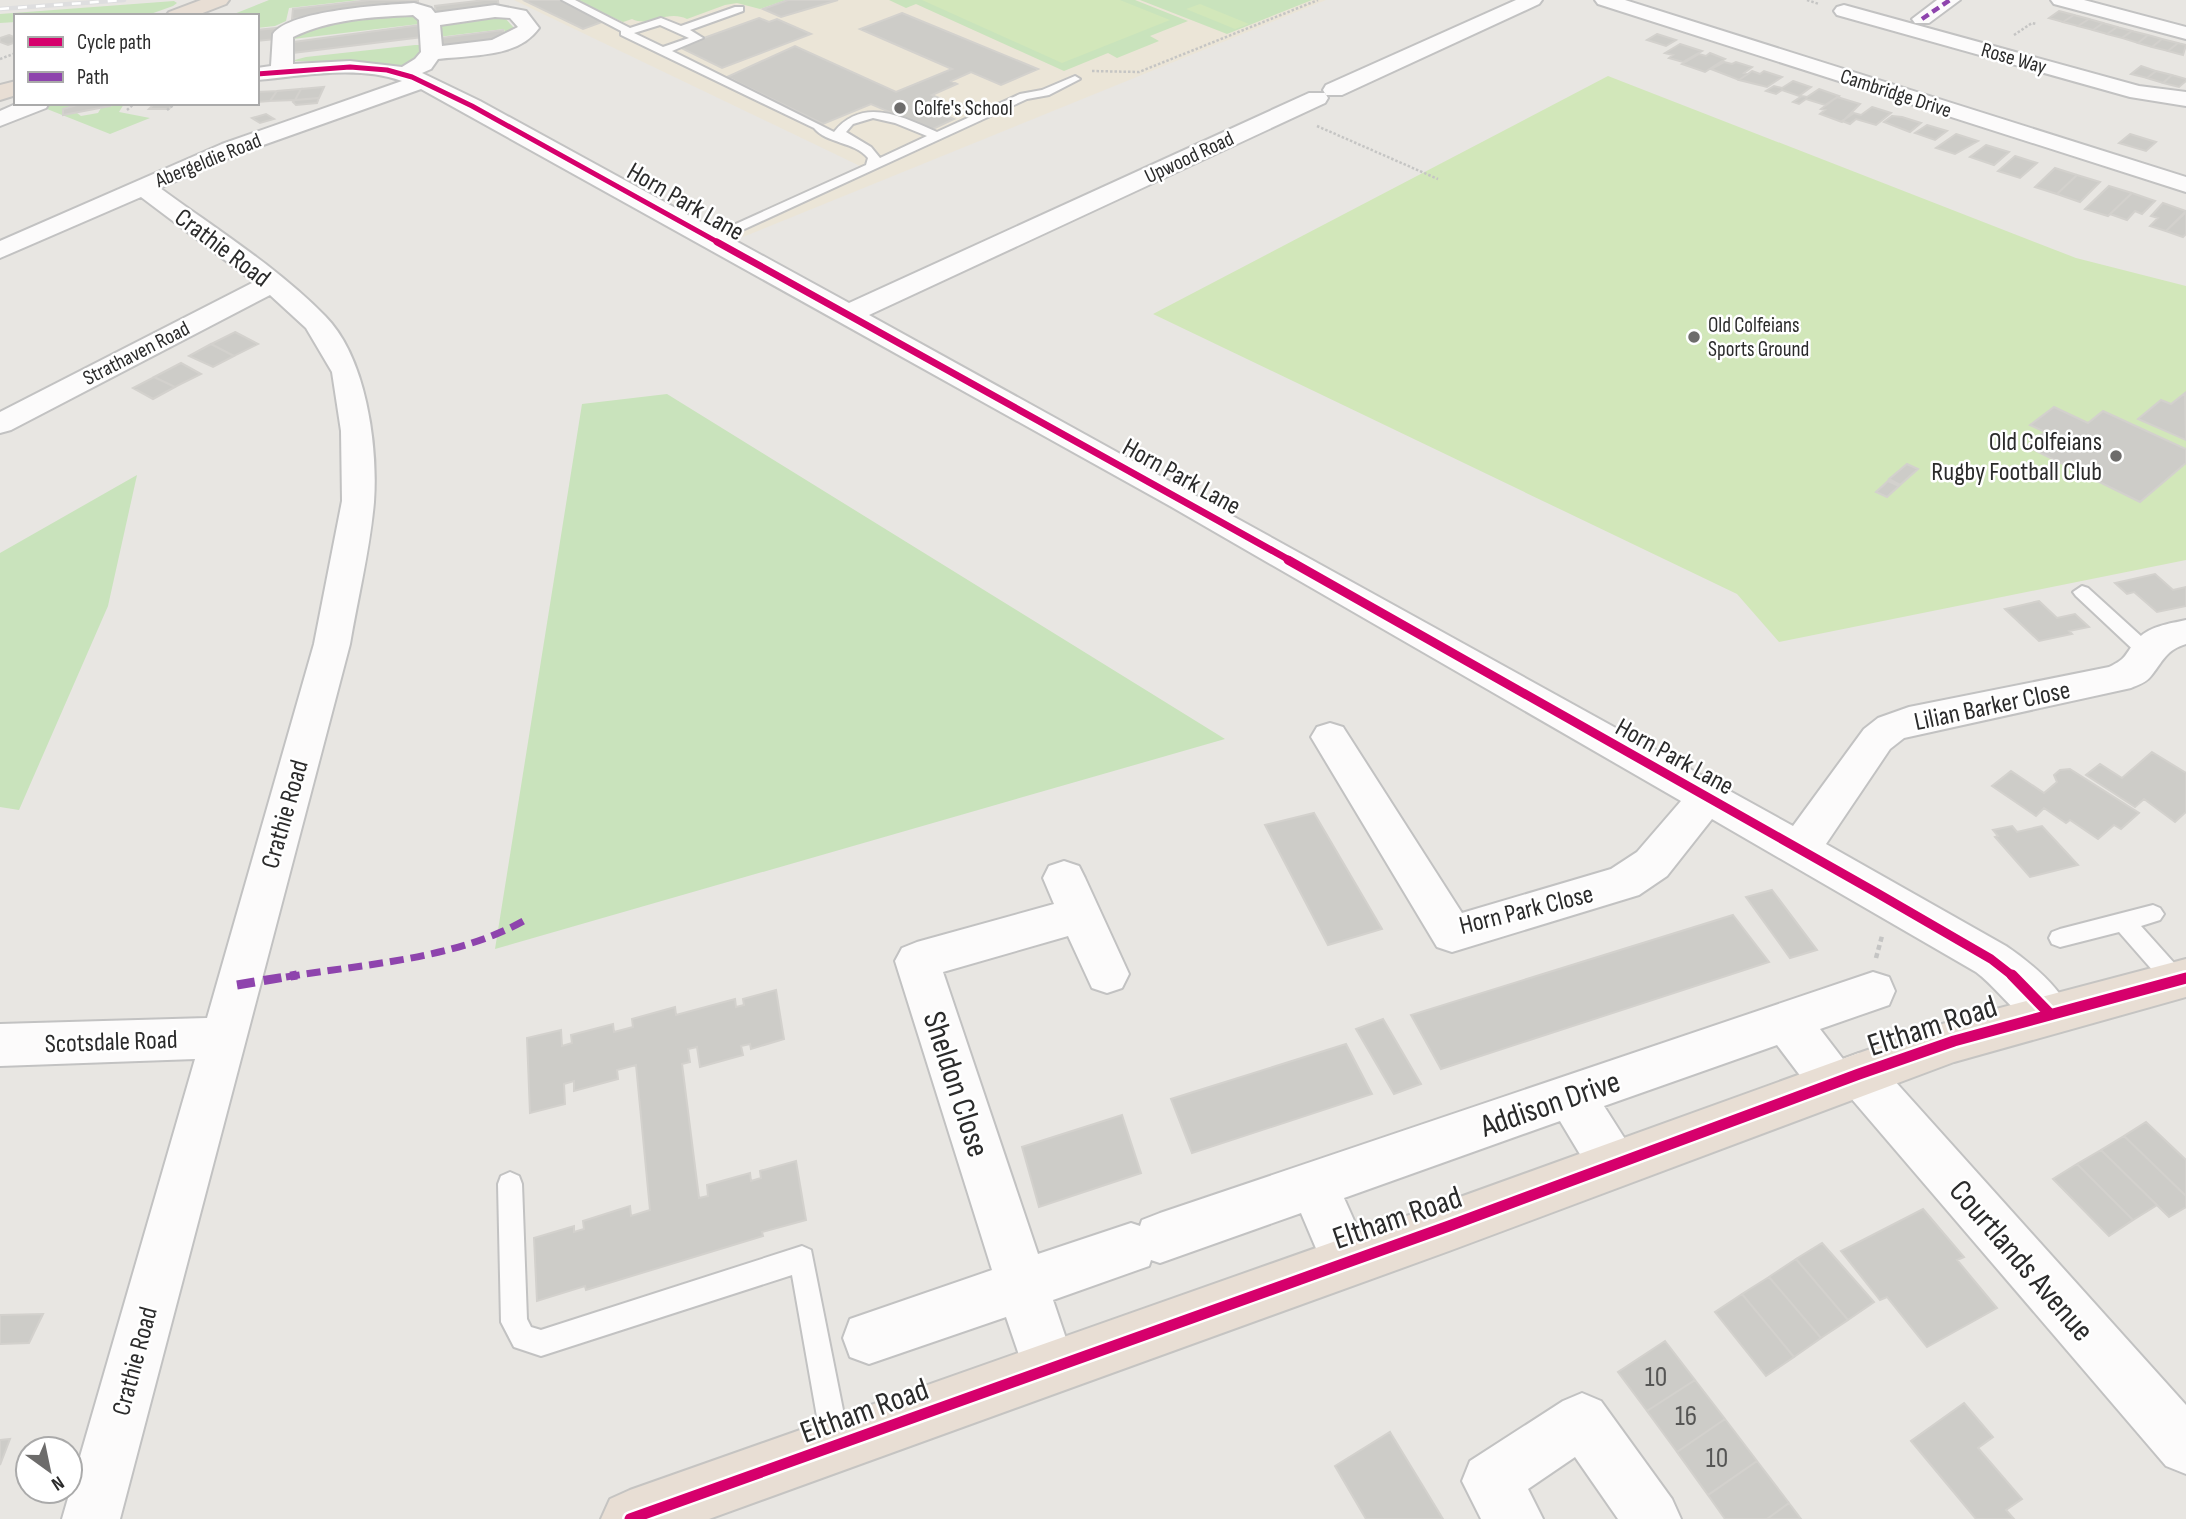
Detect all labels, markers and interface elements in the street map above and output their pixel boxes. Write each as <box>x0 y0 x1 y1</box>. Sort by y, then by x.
legend <box>14 14 259 105</box>
text: Cycle path <box>77 30 151 55</box>
street label: Rose Way <box>1978 37 2049 80</box>
street label: Cambridge Drive <box>1837 64 1955 123</box>
text: Path <box>77 65 109 90</box>
place label: Colfe's School <box>914 96 1013 121</box>
marker: Colfe's School <box>892 100 908 116</box>
street label: Upwood Road <box>1141 126 1238 189</box>
street label: Abergeldie Road <box>151 128 265 193</box>
street label: Horn Park Lane <box>621 156 749 248</box>
street label: Crathie Road <box>168 202 276 294</box>
place label: Old Colfeians Sports Ground <box>1708 313 1809 362</box>
street label: Strathaven Road <box>79 316 194 391</box>
marker: Old Colfeians Sports Ground <box>1686 329 1702 345</box>
place label: Old Colfeians Rugby Football Club <box>1931 427 2102 488</box>
street label: Horn Park Lane <box>1117 432 1246 522</box>
marker: Old Colfeians Rugby Football Club <box>2108 448 2124 464</box>
street label: Lilian Barker Close <box>1911 675 2073 738</box>
street label: Horn Park Lane <box>1610 712 1739 802</box>
street label: Crathie Road <box>255 757 316 872</box>
street label: Horn Park Close <box>1456 879 1597 942</box>
street label: Eltham Road <box>1863 987 2002 1066</box>
street label: Sheldon Close <box>914 1007 997 1162</box>
street label: Scotsdale Road <box>44 1025 178 1060</box>
street label: Addison Drive <box>1474 1062 1626 1147</box>
street label: Courtlands Avenue <box>1940 1172 2102 1350</box>
street label: Eltham Road <box>1328 1178 1467 1259</box>
street label: Crathie Road <box>106 1304 165 1419</box>
house number: 10 <box>1645 1361 1667 1394</box>
street label: Eltham Road <box>795 1370 934 1453</box>
house number: 16 <box>1675 1400 1697 1433</box>
north arrow <box>14 1435 84 1505</box>
house number: 10 <box>1706 1442 1728 1475</box>
text: N <box>47 1471 68 1495</box>

